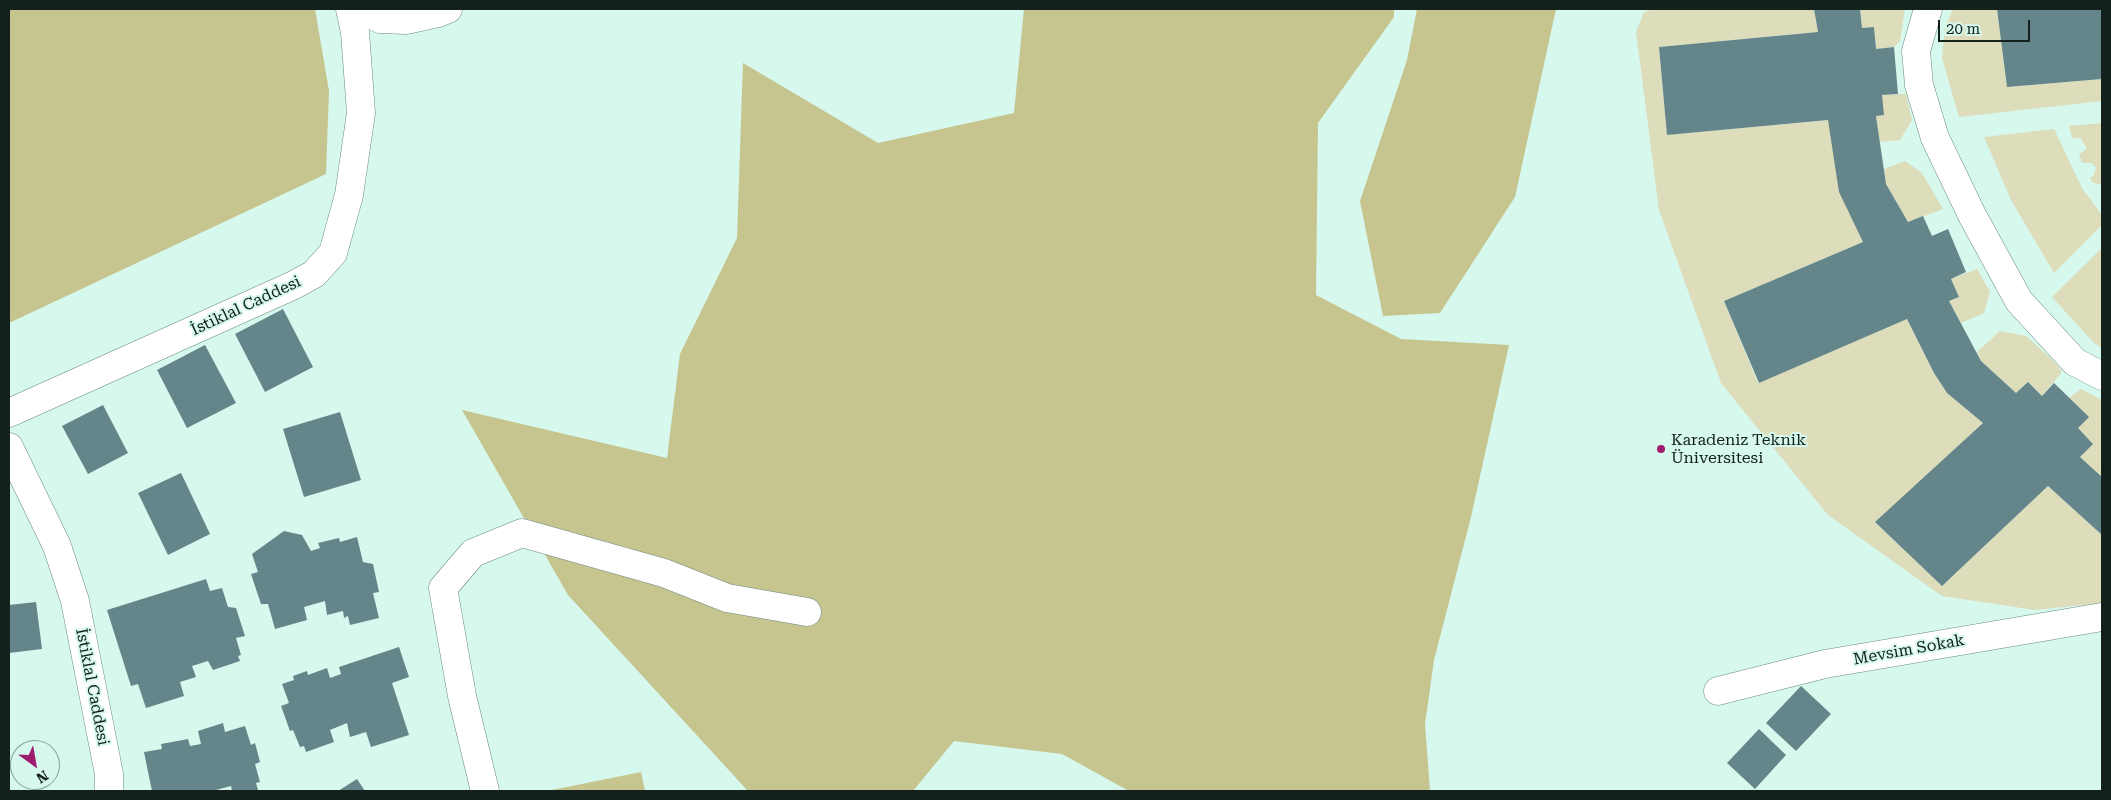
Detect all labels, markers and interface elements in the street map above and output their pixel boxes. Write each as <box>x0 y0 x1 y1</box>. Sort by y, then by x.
scale bar <box>1941 10 2034 42</box>
text: 20 m <box>1946 20 1980 38</box>
street label: İstiklal Caddesi <box>188 272 304 340</box>
place label: Karadeniz Teknik Üniversitesi <box>1671 430 1806 468</box>
marker: Karadeniz Teknik Üniversitesi <box>1655 443 1667 455</box>
street label: İstiklal Caddesi <box>71 627 113 747</box>
street label: Mevsim Sokak <box>1852 631 1966 669</box>
north arrow <box>10 740 60 790</box>
text: N <box>34 767 51 787</box>

